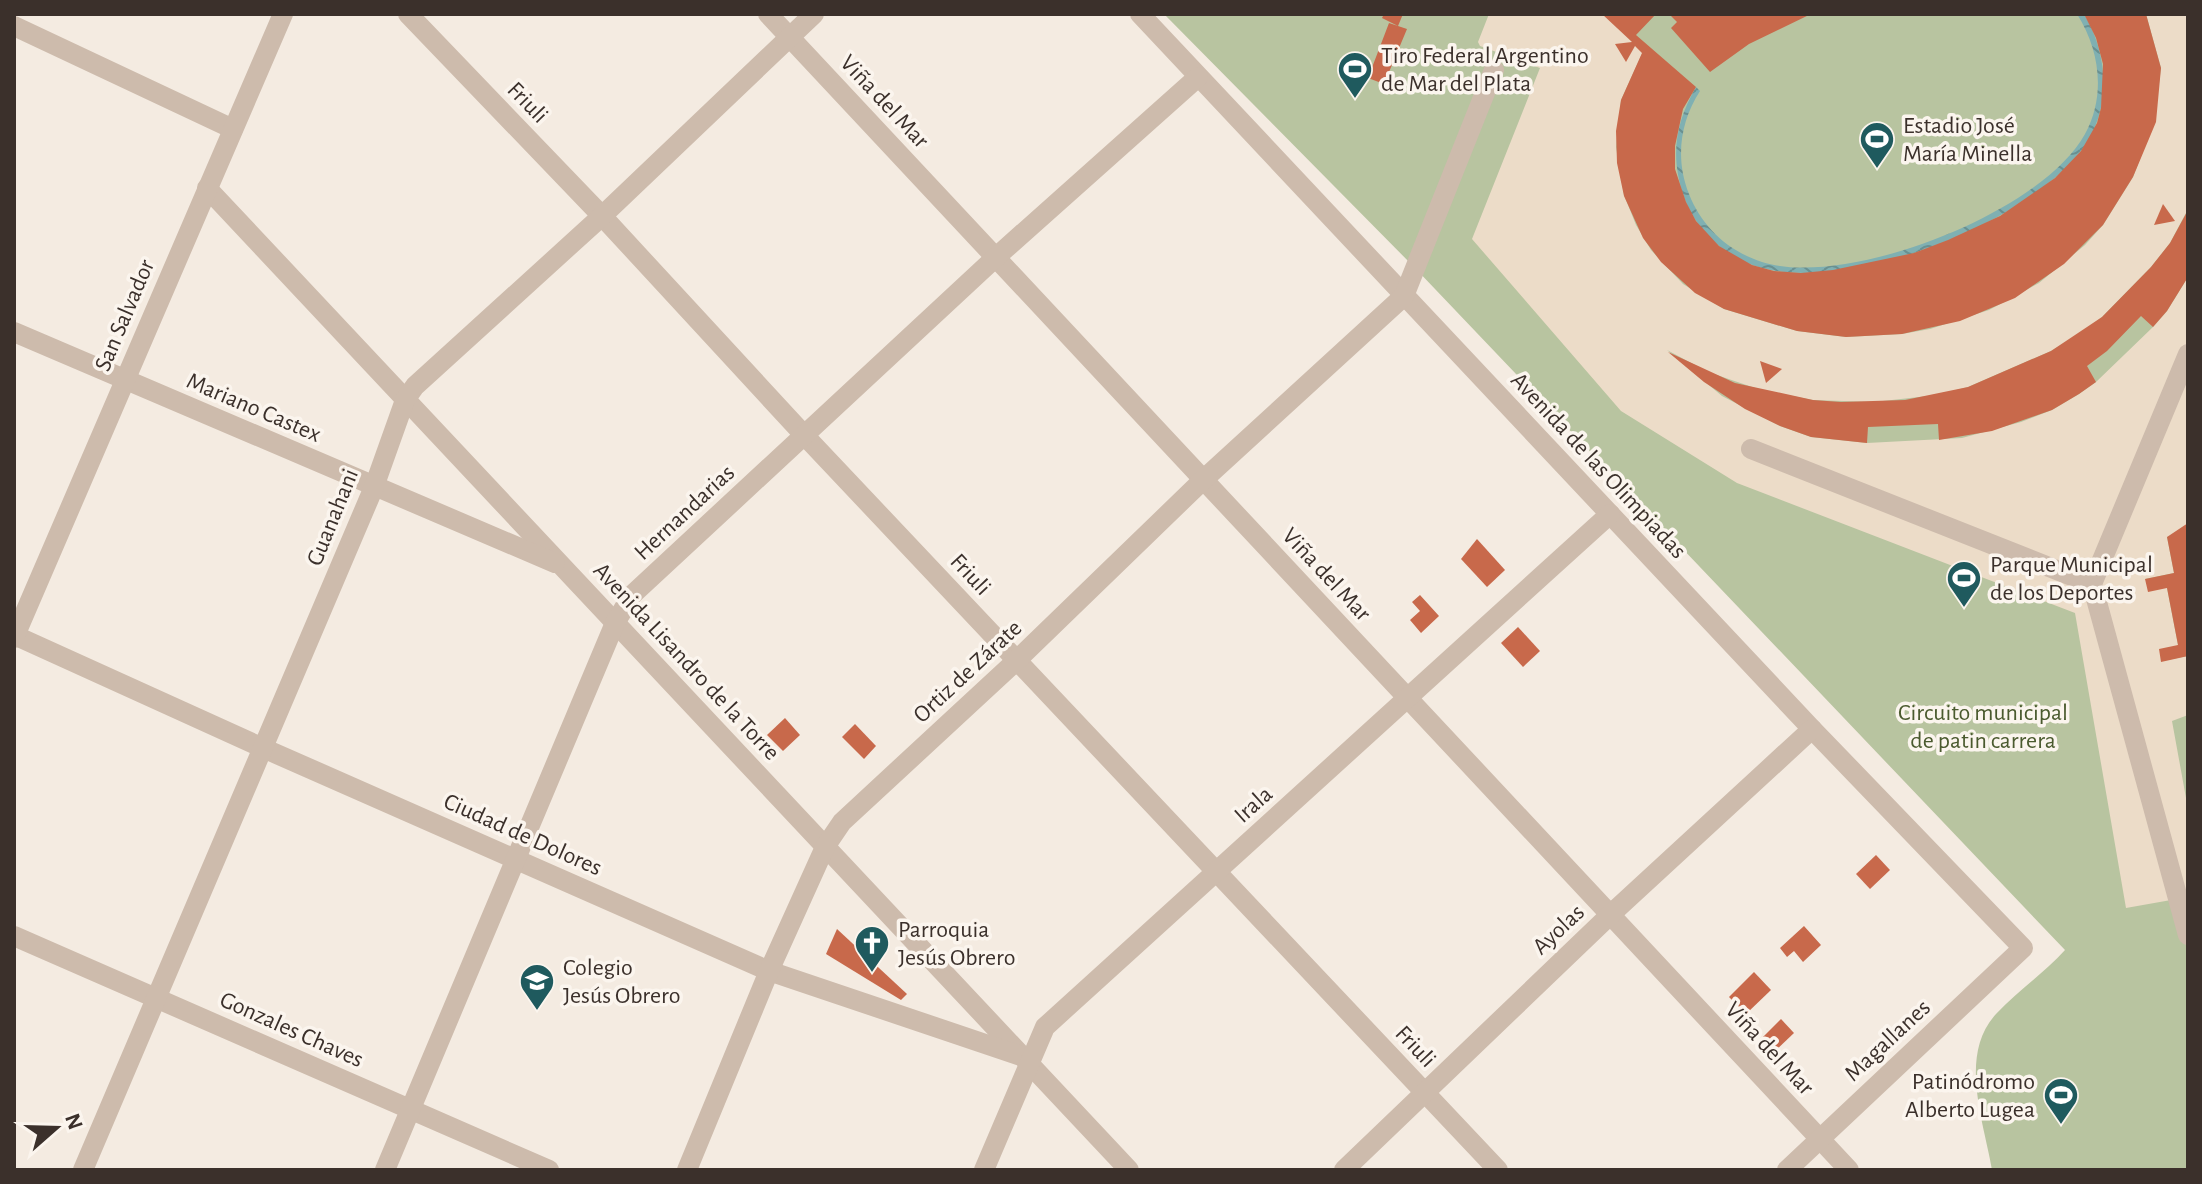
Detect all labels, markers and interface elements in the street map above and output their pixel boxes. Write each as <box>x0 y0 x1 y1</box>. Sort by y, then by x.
place label: Tiro Federal Argentino de Mar del Plata <box>1381 44 1589 96</box>
sports icon: Tiro Federal Argentino de Mar del Plata <box>1336 50 1374 100</box>
street label: Viña del Mar <box>835 51 933 153</box>
street label: Friuli <box>502 77 552 128</box>
place label: Estadio José María Minella <box>1903 114 2032 166</box>
sports icon: Estadio José María Minella <box>1858 120 1896 170</box>
street label: San Salvador <box>91 256 159 375</box>
street label: Avenida de las Olimpiadas <box>1506 368 1691 563</box>
street label: Mariano Castex <box>183 369 325 447</box>
street label: Hernandarias <box>630 461 739 565</box>
street label: Guanahani <box>303 466 363 569</box>
street label: Viña del Mar <box>1277 524 1375 626</box>
street label: Friuli <box>945 549 995 600</box>
place label: Parque Municipal de los Deportes <box>1990 553 2153 605</box>
street label: Avenida Lisandro de la Torre <box>589 558 784 765</box>
sports icon: Parque Municipal de los Deportes <box>1945 559 1983 609</box>
street label: Ortiz de Zárate <box>909 616 1026 728</box>
park label: Circuito municipal de patin carrera <box>1898 701 2068 753</box>
street label: Irala <box>1230 782 1277 828</box>
street label: Ciudad de Dolores <box>440 789 605 881</box>
street label: Ayolas <box>1528 900 1589 959</box>
place label: Parroquia Jesús Obrero <box>898 918 1016 970</box>
church icon: Parroquia Jesús Obrero <box>853 924 891 974</box>
place label: Colegio Jesús Obrero <box>563 956 681 1008</box>
school or university icon: Colegio Jesús Obrero <box>518 962 556 1012</box>
street label: Gonzales Chaves <box>216 988 367 1072</box>
street label: Magallanes <box>1840 995 1935 1086</box>
street label: Viña del Mar <box>1720 998 1818 1100</box>
street label: Friuli <box>1390 1021 1440 1072</box>
place label: Patinódromo Alberto Lugea <box>1905 1070 2035 1122</box>
sports icon: Patinódromo Alberto Lugea <box>2042 1076 2080 1126</box>
north arrow <box>16 1088 96 1168</box>
text: N <box>61 1111 87 1132</box>

